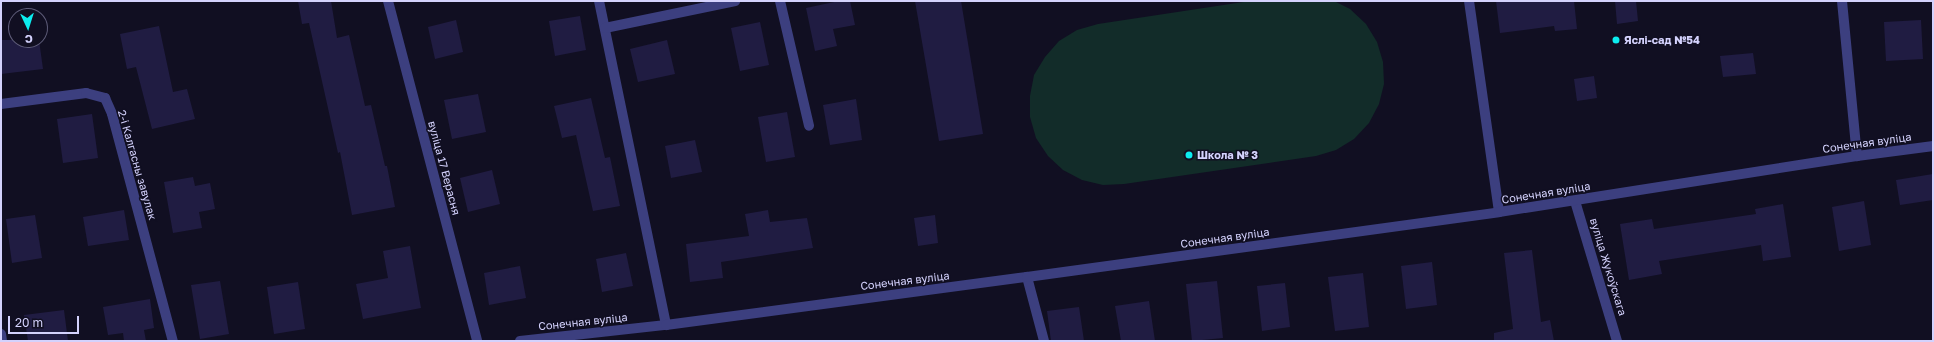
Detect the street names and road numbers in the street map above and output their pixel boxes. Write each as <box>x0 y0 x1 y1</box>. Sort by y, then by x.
street label: 2-і Калгасны завулак <box>115 108 159 222</box>
street label: вуліца 17 Верасня <box>425 120 463 216</box>
street label: Сонечная вуліца <box>1822 130 1912 156</box>
street label: Сонечная вуліца <box>1501 179 1591 207</box>
street label: вуліца Жукоўскага <box>1587 217 1629 317</box>
street label: Сонечная вуліца <box>1180 225 1270 251</box>
street label: Сонечная вуліца <box>860 269 950 293</box>
street label: Сонечная вуліца <box>538 311 628 333</box>

